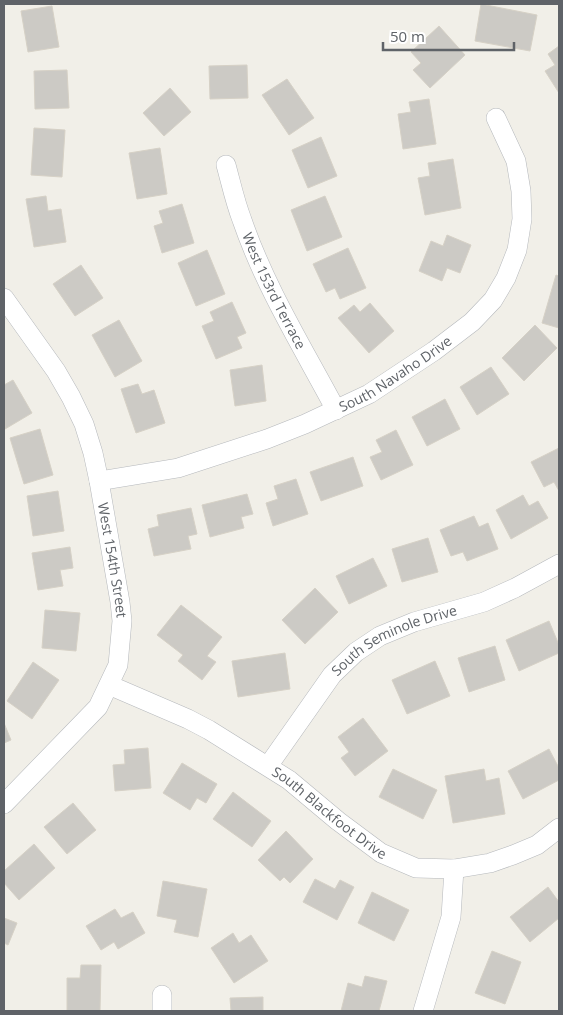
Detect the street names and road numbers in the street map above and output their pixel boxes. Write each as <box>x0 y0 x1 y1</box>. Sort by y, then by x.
street label: West 153rd Terrace <box>238 229 311 352</box>
street label: South Navaho Drive <box>336 331 455 416</box>
street label: West 154th Street <box>94 501 132 619</box>
street label: South Seminole Drive <box>327 600 459 680</box>
street label: South Blackfoot Drive <box>269 762 390 863</box>

